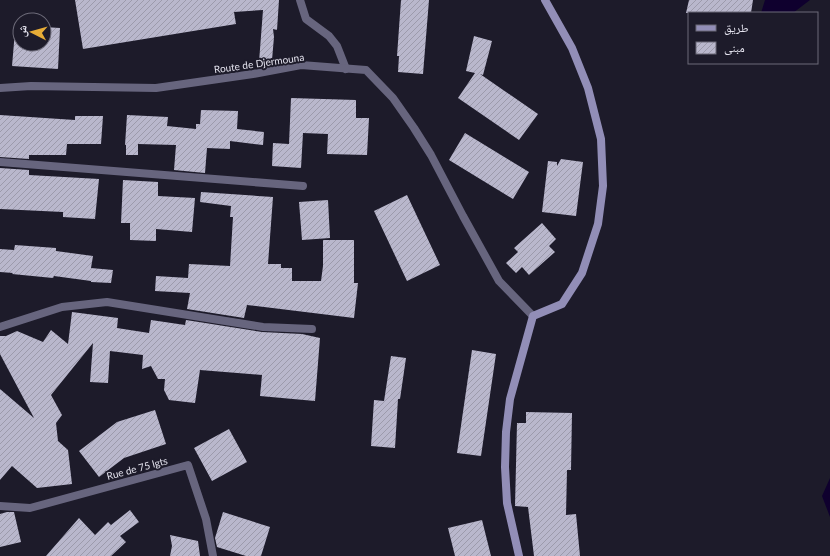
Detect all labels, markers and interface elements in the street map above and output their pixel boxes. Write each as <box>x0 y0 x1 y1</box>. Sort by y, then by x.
north arrow <box>12 12 52 52</box>
legend <box>688 12 818 64</box>
text: طريق <box>724 20 749 35</box>
text: ش <box>14 24 31 38</box>
text: مبنى <box>724 40 745 55</box>
street label: Route de Djermouna <box>213 51 305 75</box>
street label: Rue de 75 lgts <box>105 454 169 482</box>

